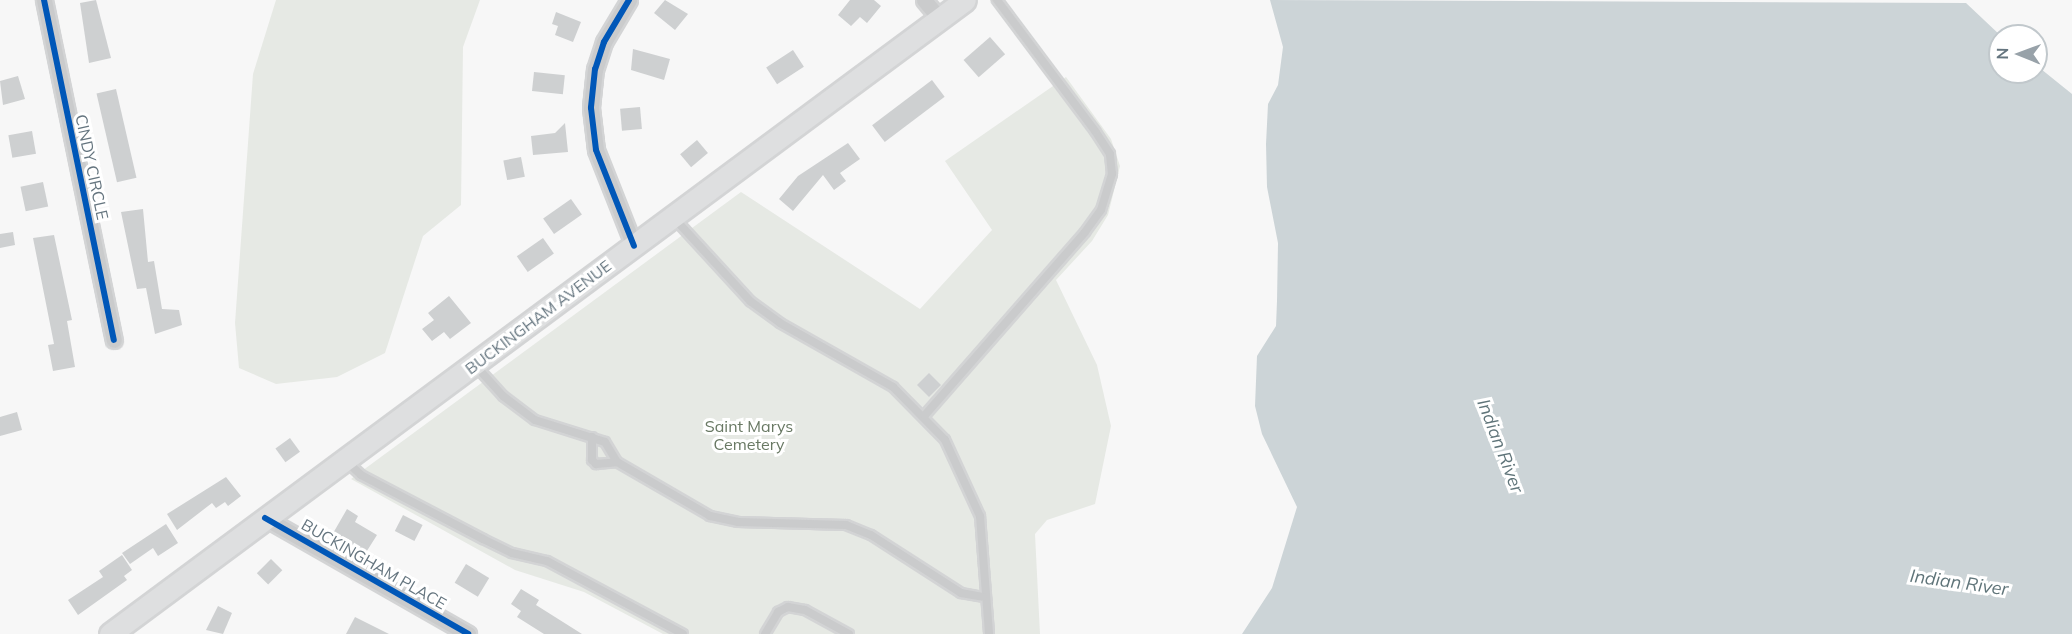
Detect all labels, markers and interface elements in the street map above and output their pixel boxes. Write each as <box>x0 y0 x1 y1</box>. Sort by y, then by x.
north arrow <box>1988 24 2048 84</box>
text: N <box>1992 48 2012 60</box>
street label: CINDY CIRCLE <box>71 113 113 221</box>
street label: BUCKINGHAM AVENUE <box>461 256 615 378</box>
water label: Indian River <box>1472 396 1528 496</box>
park label: Saint Marys Cemetery <box>705 416 793 454</box>
street label: BUCKINGHAM PLACE <box>298 515 450 613</box>
water label: Indian River <box>1909 565 2009 601</box>

